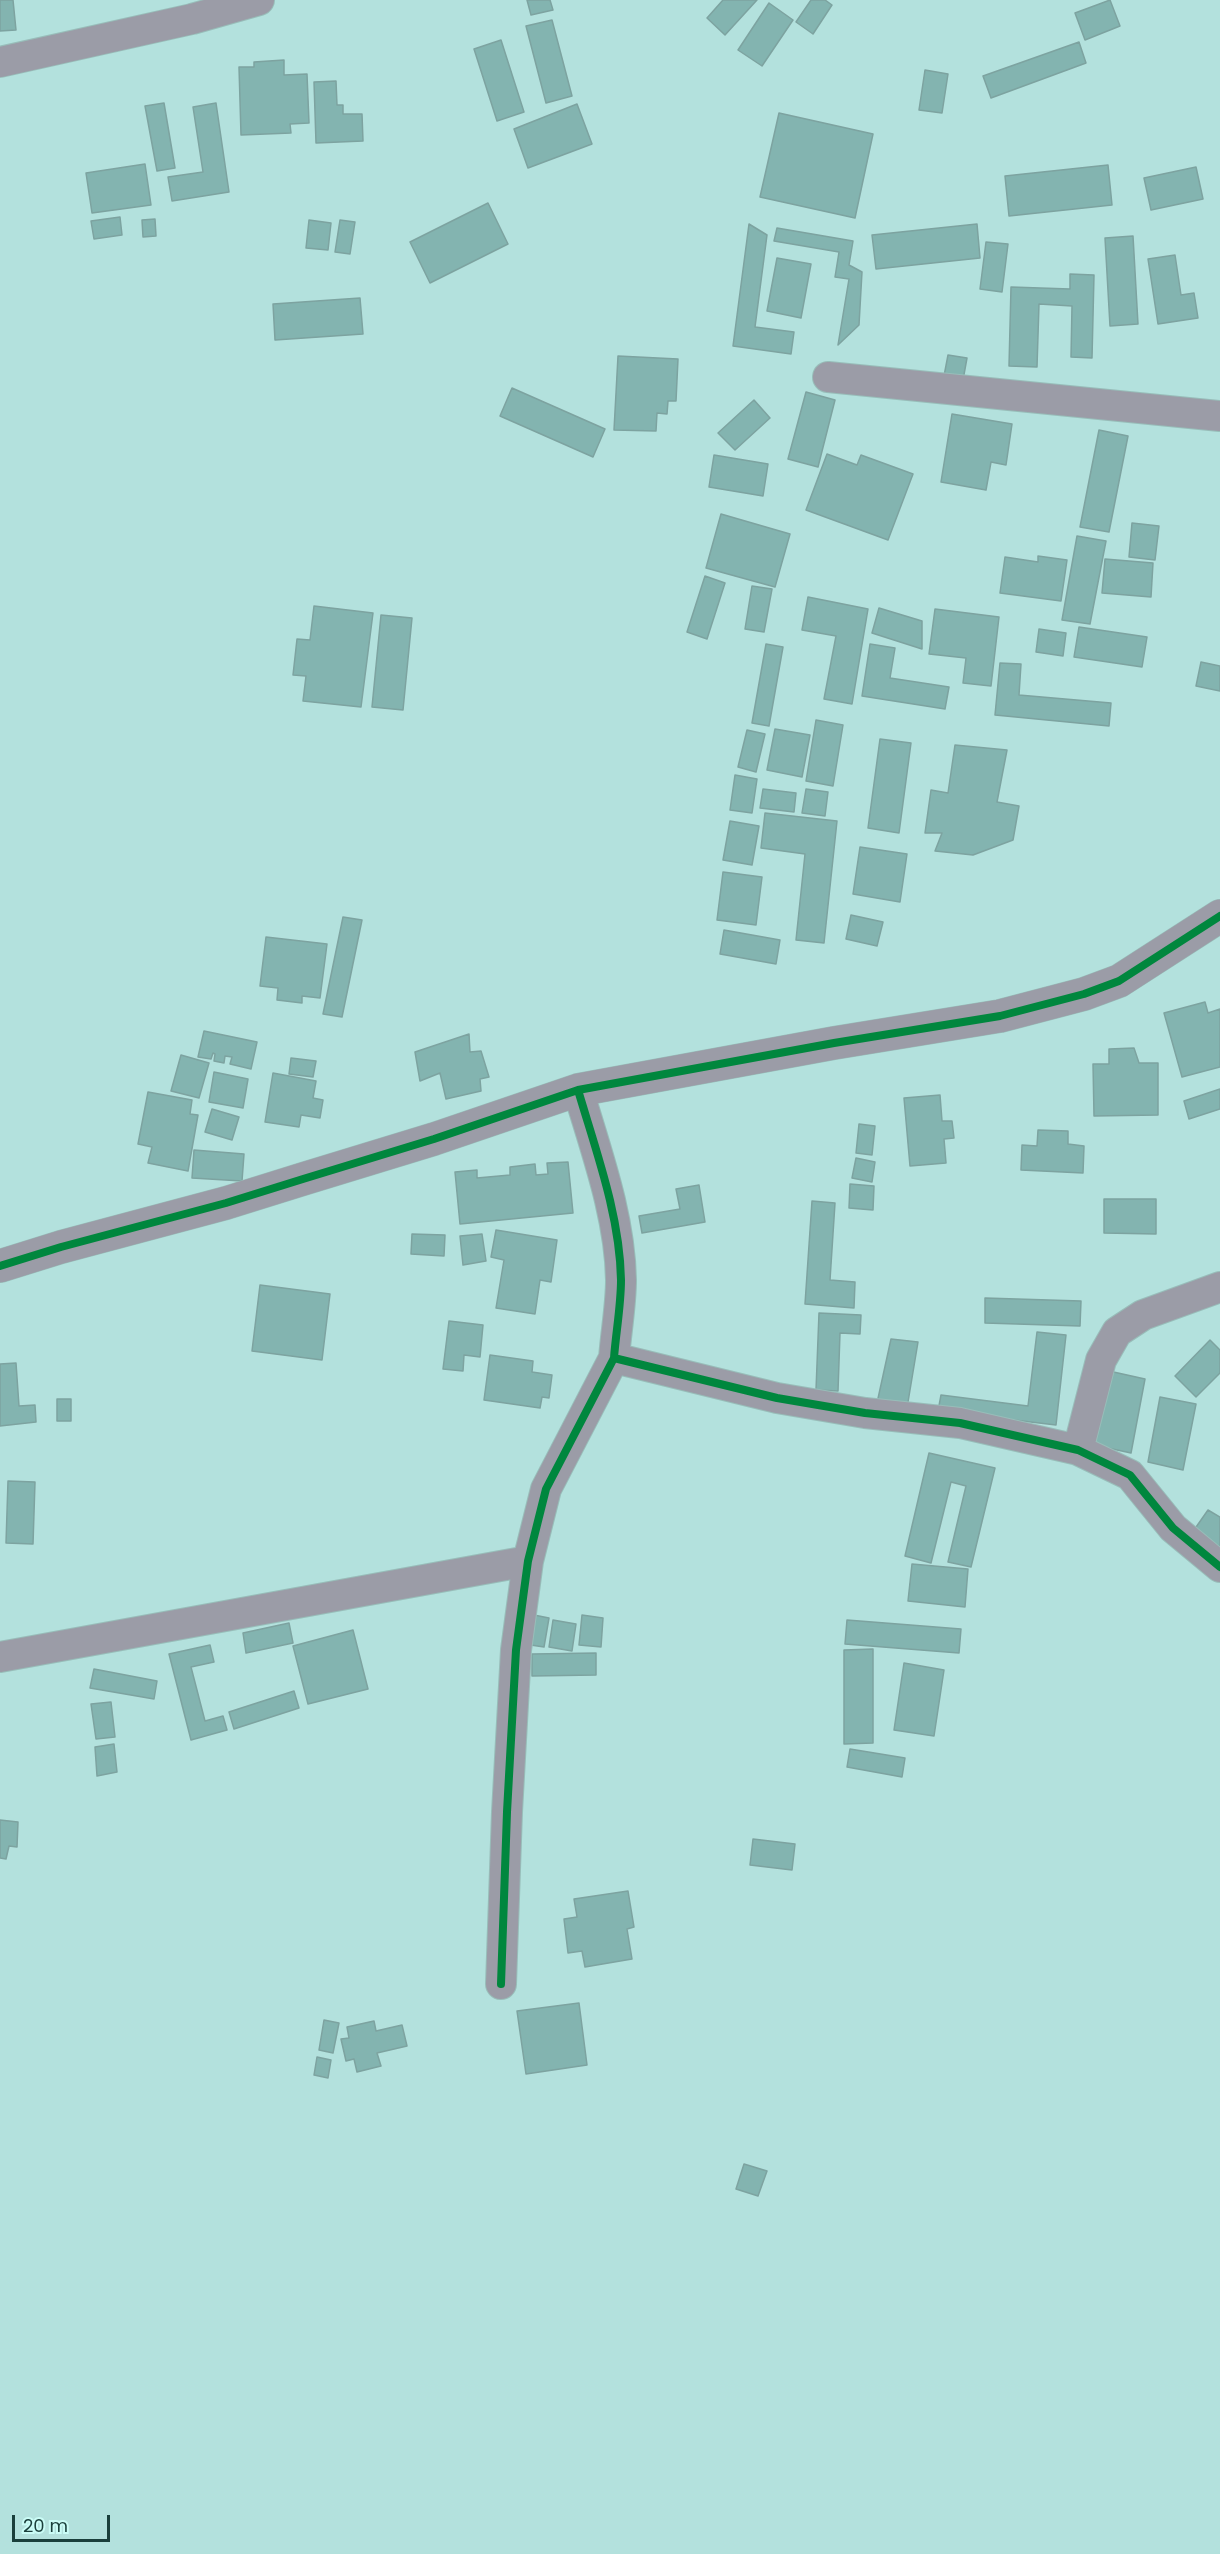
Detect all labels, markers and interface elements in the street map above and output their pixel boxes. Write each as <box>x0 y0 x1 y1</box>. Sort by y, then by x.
scale bar <box>15 2503 112 2541</box>
text: 20 m <box>23 2513 68 2538</box>

